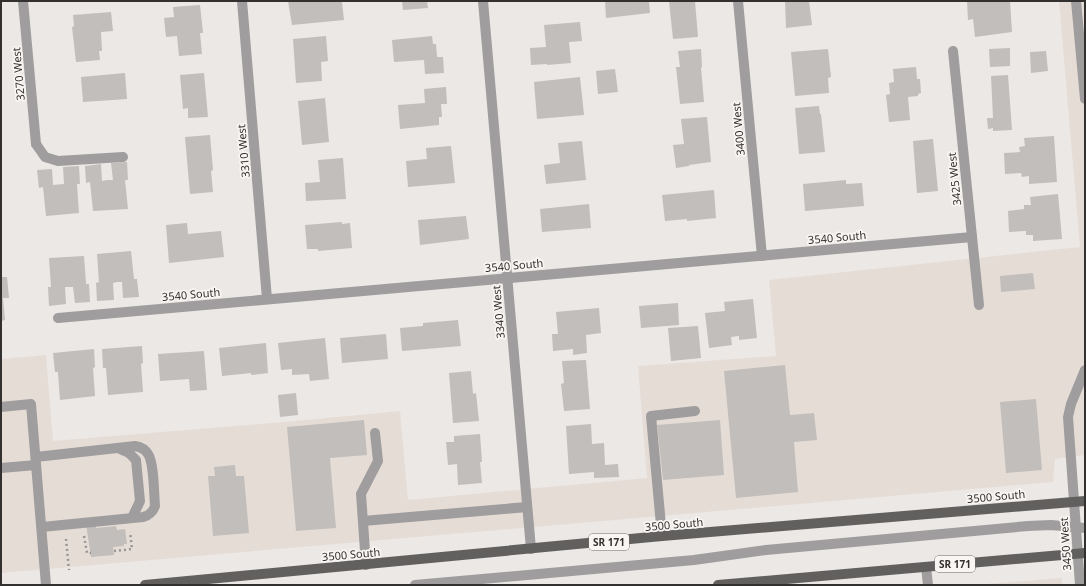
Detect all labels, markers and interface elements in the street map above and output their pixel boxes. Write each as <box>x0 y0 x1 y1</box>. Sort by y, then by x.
street label: 3270 West <box>8 47 28 101</box>
street label: 3400 West <box>728 102 748 156</box>
street label: 3310 West <box>233 124 253 178</box>
street label: 3425 West <box>944 152 964 206</box>
street label: 3540 South <box>807 227 867 247</box>
street label: 3540 South <box>484 255 544 275</box>
street label: 3540 South <box>161 284 221 304</box>
street label: 3340 West <box>488 285 508 339</box>
street label: 3500 South <box>966 486 1026 506</box>
street label: 3500 South <box>644 514 704 534</box>
street label: 3450 West <box>1056 517 1074 571</box>
road number: SR 171 <box>589 534 629 550</box>
street label: 3500 South <box>321 544 381 564</box>
road number: SR 171 <box>935 556 975 572</box>

